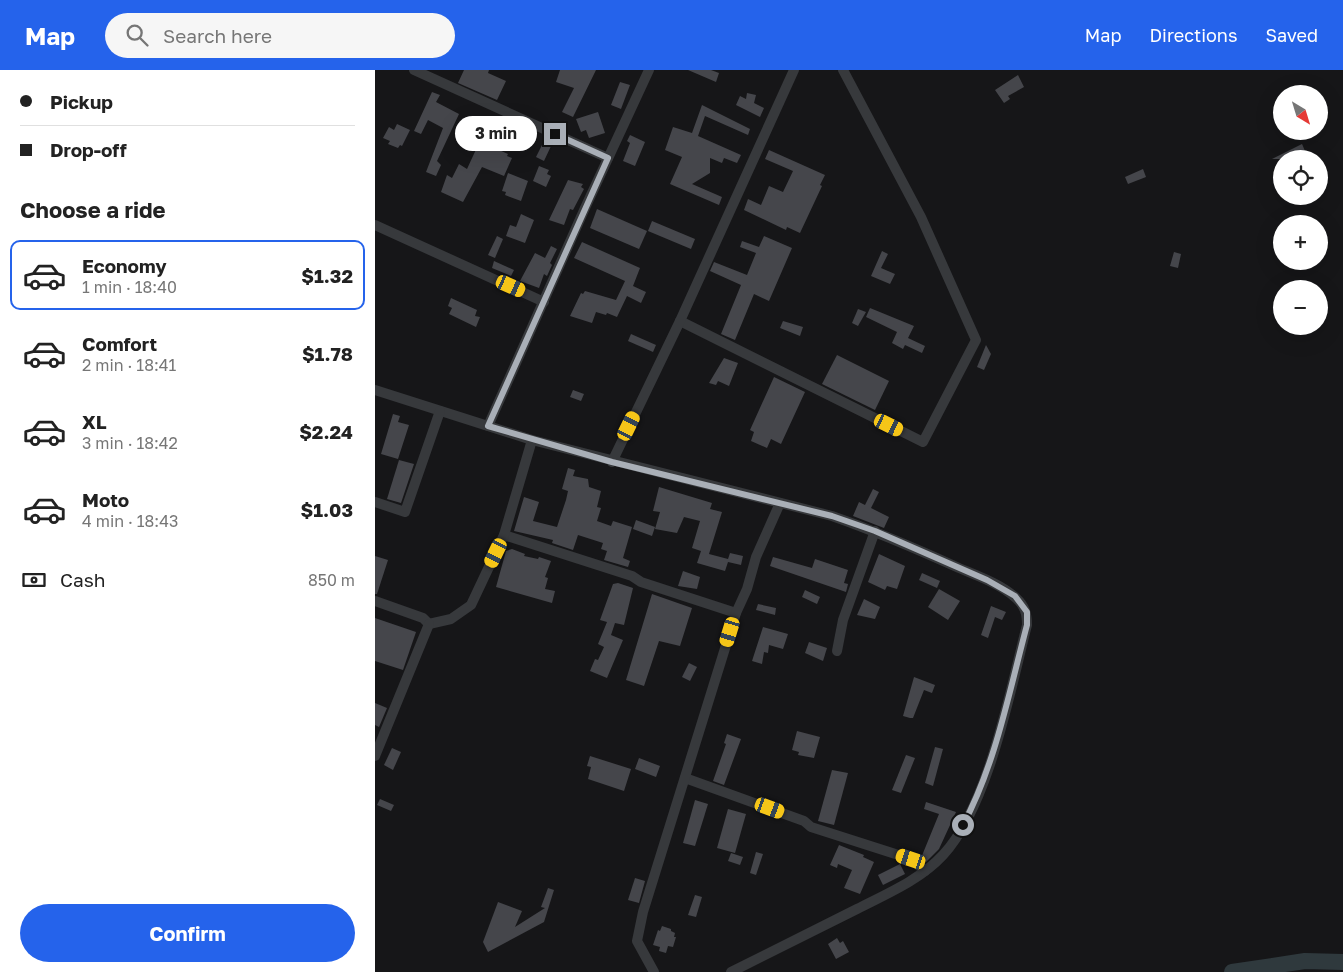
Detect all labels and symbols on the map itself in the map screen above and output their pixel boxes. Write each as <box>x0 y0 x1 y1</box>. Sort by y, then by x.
north arrow <box>1273 85 1327 140</box>
callout: 3 min <box>455 116 537 152</box>
route end <box>544 123 566 145</box>
car <box>494 273 527 299</box>
car <box>615 409 642 443</box>
car <box>872 412 905 438</box>
car <box>482 536 509 570</box>
car <box>718 615 741 649</box>
car <box>753 796 786 820</box>
route start <box>952 814 974 836</box>
car <box>894 847 927 871</box>

